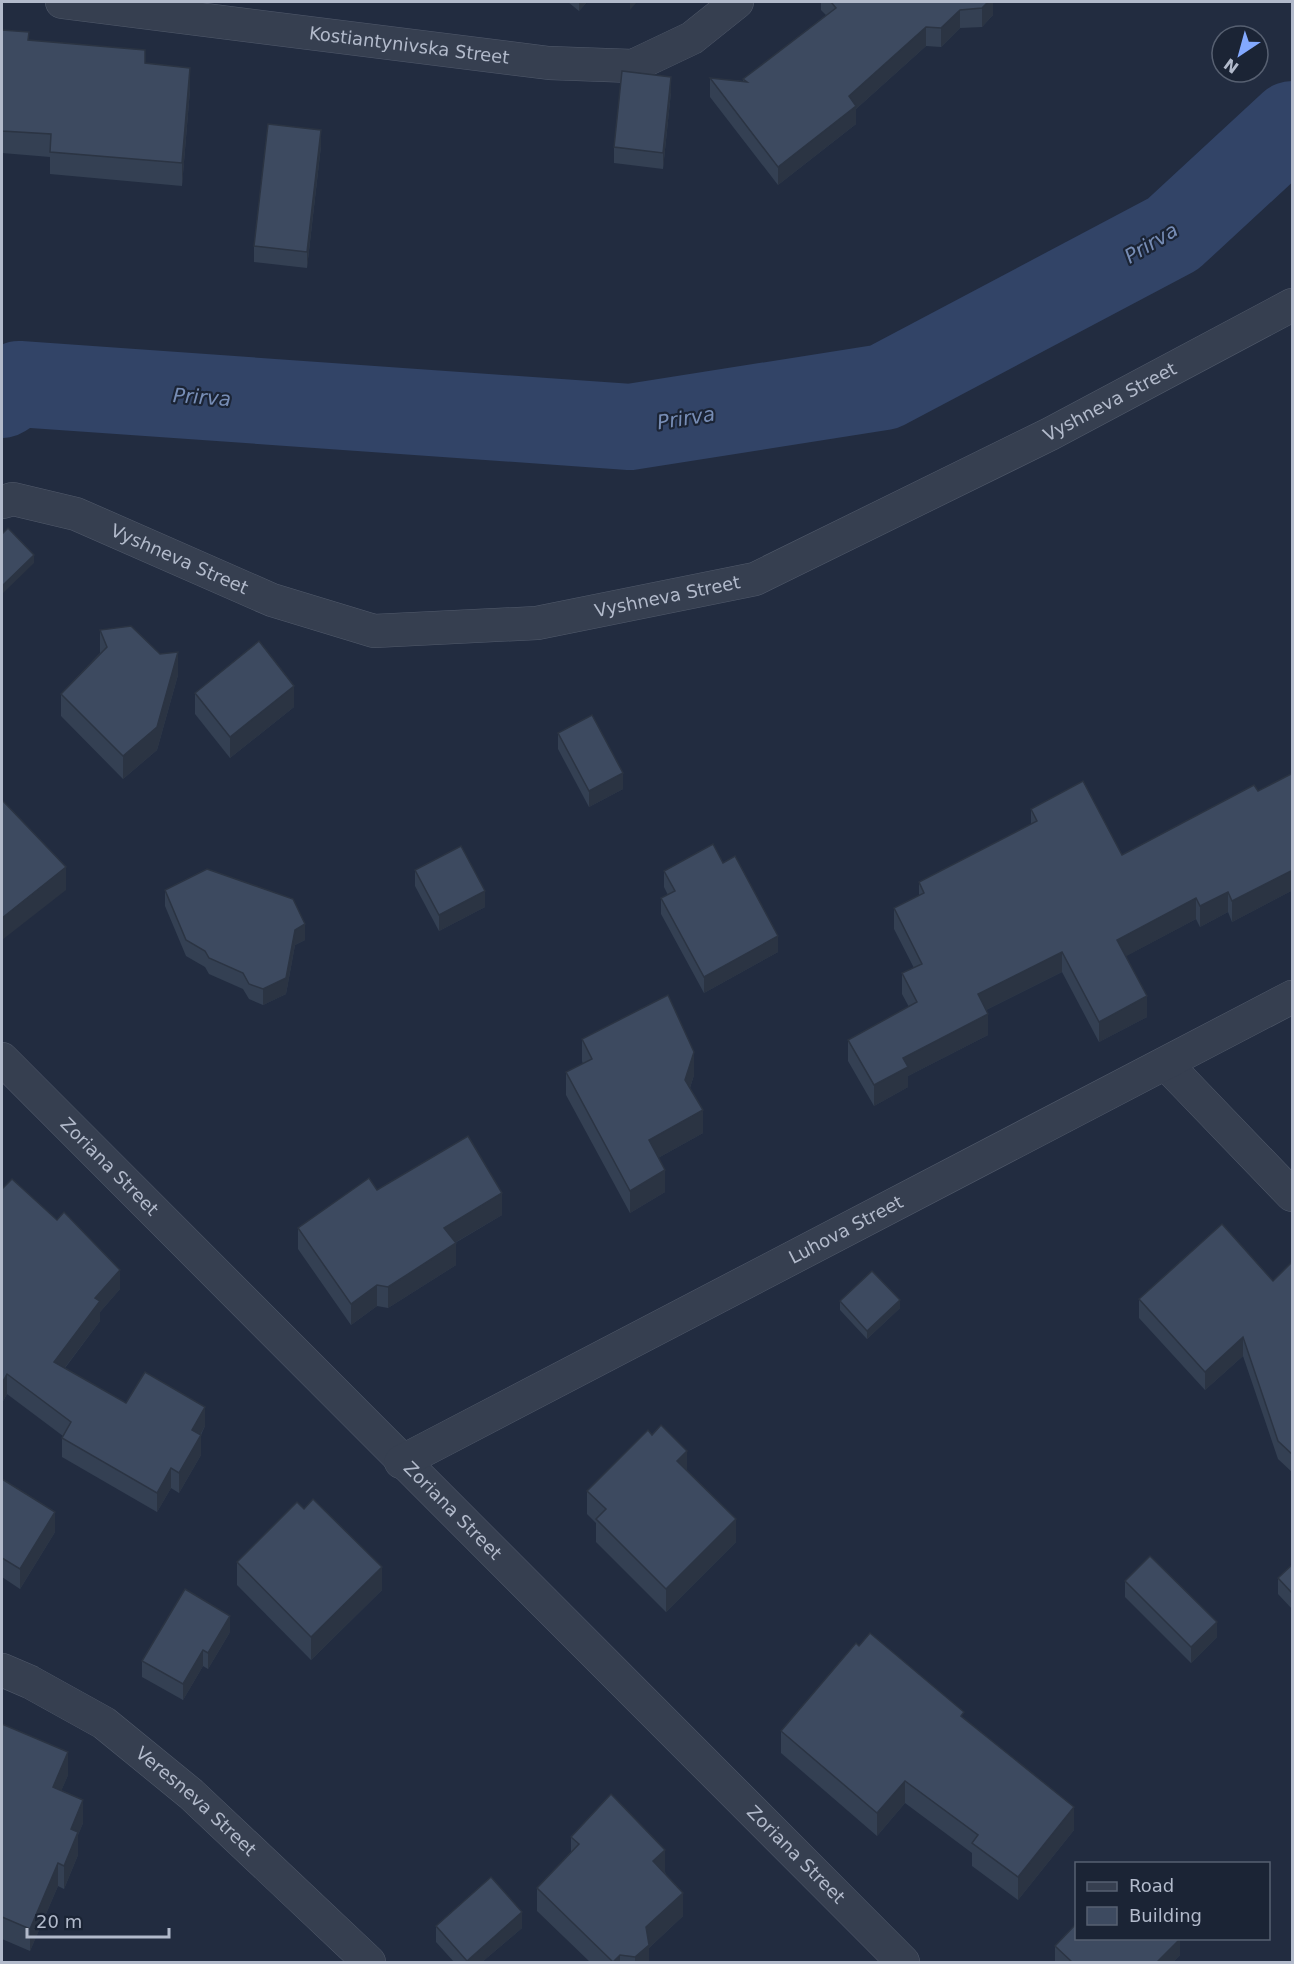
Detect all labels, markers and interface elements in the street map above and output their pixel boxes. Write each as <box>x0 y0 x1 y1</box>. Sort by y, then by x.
street label: Kostiantynivska Street <box>308 22 511 68</box>
north arrow <box>1210 24 1270 84</box>
text: N <box>1220 54 1242 77</box>
water label: Prirva <box>1120 218 1182 268</box>
street label: Vyshneva Street <box>1040 358 1180 446</box>
water label: Prirva <box>172 383 232 411</box>
water label: Prirva <box>655 402 717 434</box>
street label: Vyshneva Street <box>108 520 251 598</box>
street label: Vyshneva Street <box>593 571 742 621</box>
street label: Zoriana Street <box>56 1113 163 1220</box>
street label: Luhova Street <box>785 1191 906 1268</box>
street label: Zoriana Street <box>400 1457 506 1564</box>
street label: Veresneva Street <box>132 1742 261 1860</box>
street label: Zoriana Street <box>743 1801 850 1908</box>
legend <box>1075 1862 1270 1940</box>
text: Road <box>1129 1875 1174 1896</box>
scale bar <box>27 1901 170 1939</box>
text: Building <box>1129 1905 1202 1926</box>
text: 20 m <box>36 1911 82 1932</box>

